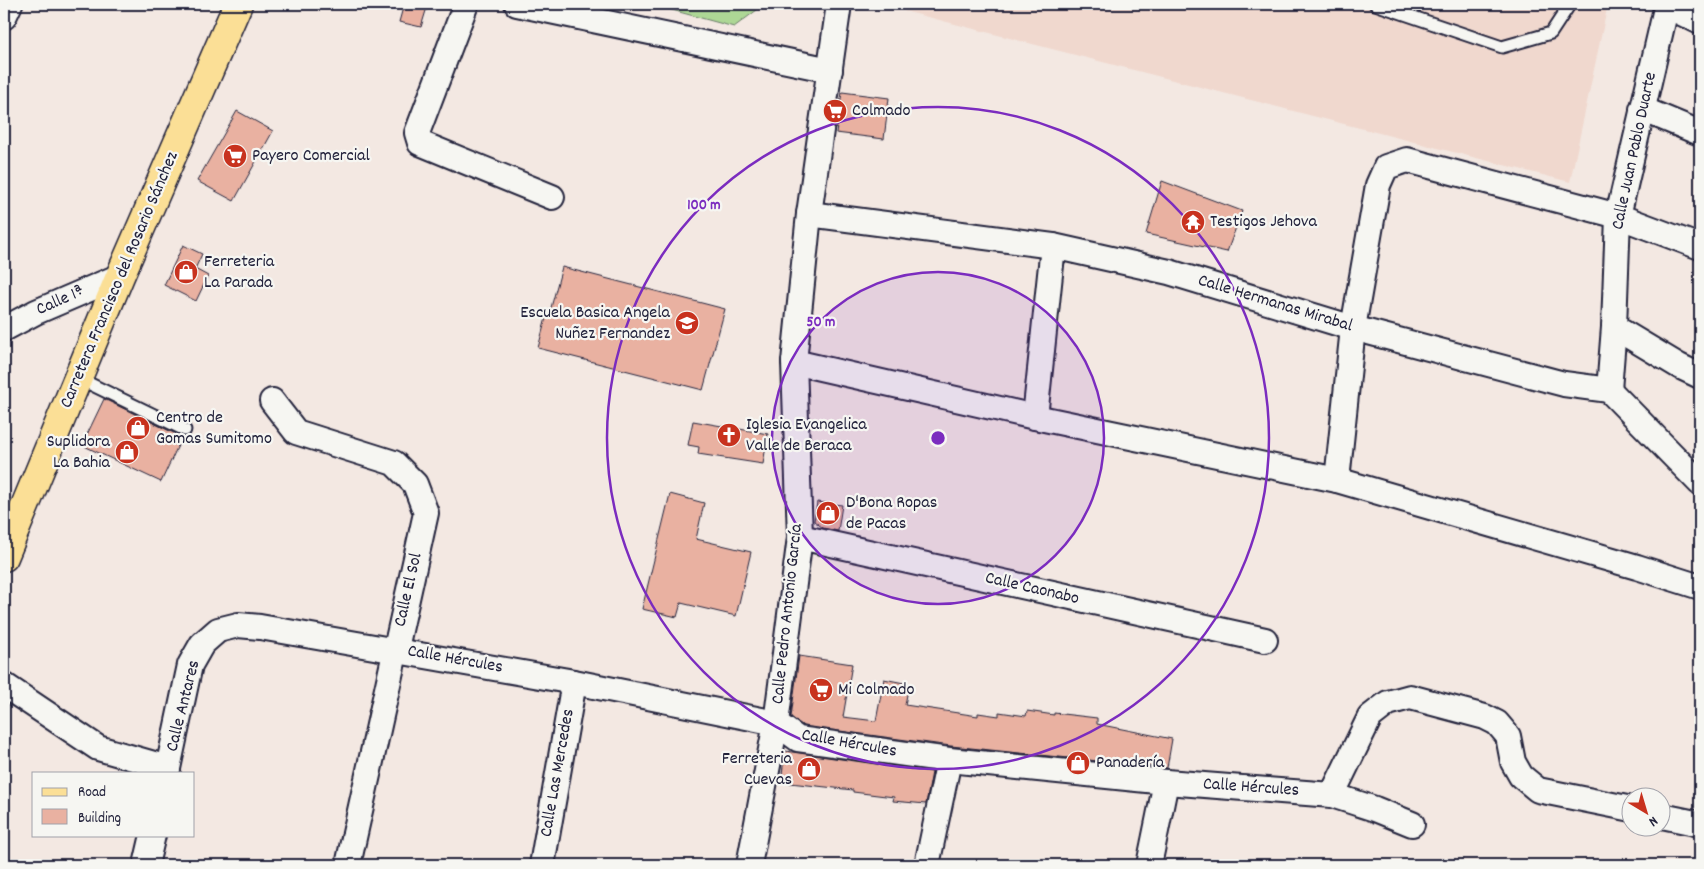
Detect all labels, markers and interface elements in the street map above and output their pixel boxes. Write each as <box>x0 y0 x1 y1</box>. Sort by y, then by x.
street label: Calle Juan Pablo Duarte <box>1606 70 1664 232</box>
supermarket icon: Colmado <box>822 98 848 124</box>
place label: Colmado <box>852 99 910 124</box>
supermarket icon: Payero Comercial <box>222 143 248 169</box>
place label: Payero Comercial <box>252 144 370 169</box>
street label: Carretera Francisco del Rosario Sánchez <box>54 148 186 412</box>
text: 100 m <box>687 195 721 217</box>
temple icon: Testigos Jehova <box>1180 209 1206 235</box>
place label: Testigos Jehova <box>1210 210 1317 235</box>
place label: Ferreteria La Parada <box>204 250 275 296</box>
shop icon: Ferreteria La Parada <box>173 259 199 285</box>
street label: Calle Hermanas Mirabal <box>1195 269 1356 340</box>
street label: Calle 1ª <box>33 279 89 323</box>
place label: Escuela Basica Angela Nuñez Fernandez <box>520 301 671 347</box>
school or university icon: Escuela Basica Angela Nuñez Fernandez <box>674 310 700 336</box>
text: 50 m <box>807 312 835 334</box>
place label: Centro de Gomas Sumitomo <box>156 406 272 452</box>
place label: Iglesia Evangelica Valle de Beraca <box>746 413 867 459</box>
shop icon: Centro de Gomas Sumitomo <box>125 415 151 441</box>
church icon: Iglesia Evangelica Valle de Beraca <box>716 422 742 448</box>
centre of rings <box>929 429 947 447</box>
place label: Suplidora La Bahia <box>47 430 111 476</box>
shop icon: Suplidora La Bahia <box>114 439 140 465</box>
place label: D'Bona Ropas de Pacas <box>846 491 937 537</box>
shop icon: D'Bona Ropas de Pacas <box>815 500 841 526</box>
street label: Calle Pedro Antonio García <box>766 522 810 705</box>
street label: Calle El Sol <box>388 550 430 629</box>
street label: Calle Caonabo <box>982 566 1082 612</box>
street label: Calle Hércules <box>405 639 505 681</box>
street label: Calle Antares <box>161 658 207 754</box>
supermarket icon: Mi Colmado <box>808 677 834 703</box>
place label: Mi Colmado <box>838 678 914 703</box>
street label: Calle Las Mercedes <box>534 707 582 839</box>
street label: Calle Hércules <box>799 723 899 765</box>
place label: Ferreteria Cuevas <box>722 747 793 793</box>
shop icon: Panadería <box>1065 750 1091 776</box>
place label: Panadería <box>1096 751 1165 776</box>
shop icon: Ferreteria Cuevas <box>796 756 822 782</box>
legend <box>32 772 195 836</box>
street label: Calle Hércules <box>1202 772 1300 804</box>
text: Road <box>78 782 106 804</box>
north arrow <box>1622 786 1672 836</box>
text: Building <box>78 808 121 830</box>
text: N <box>1644 811 1662 831</box>

